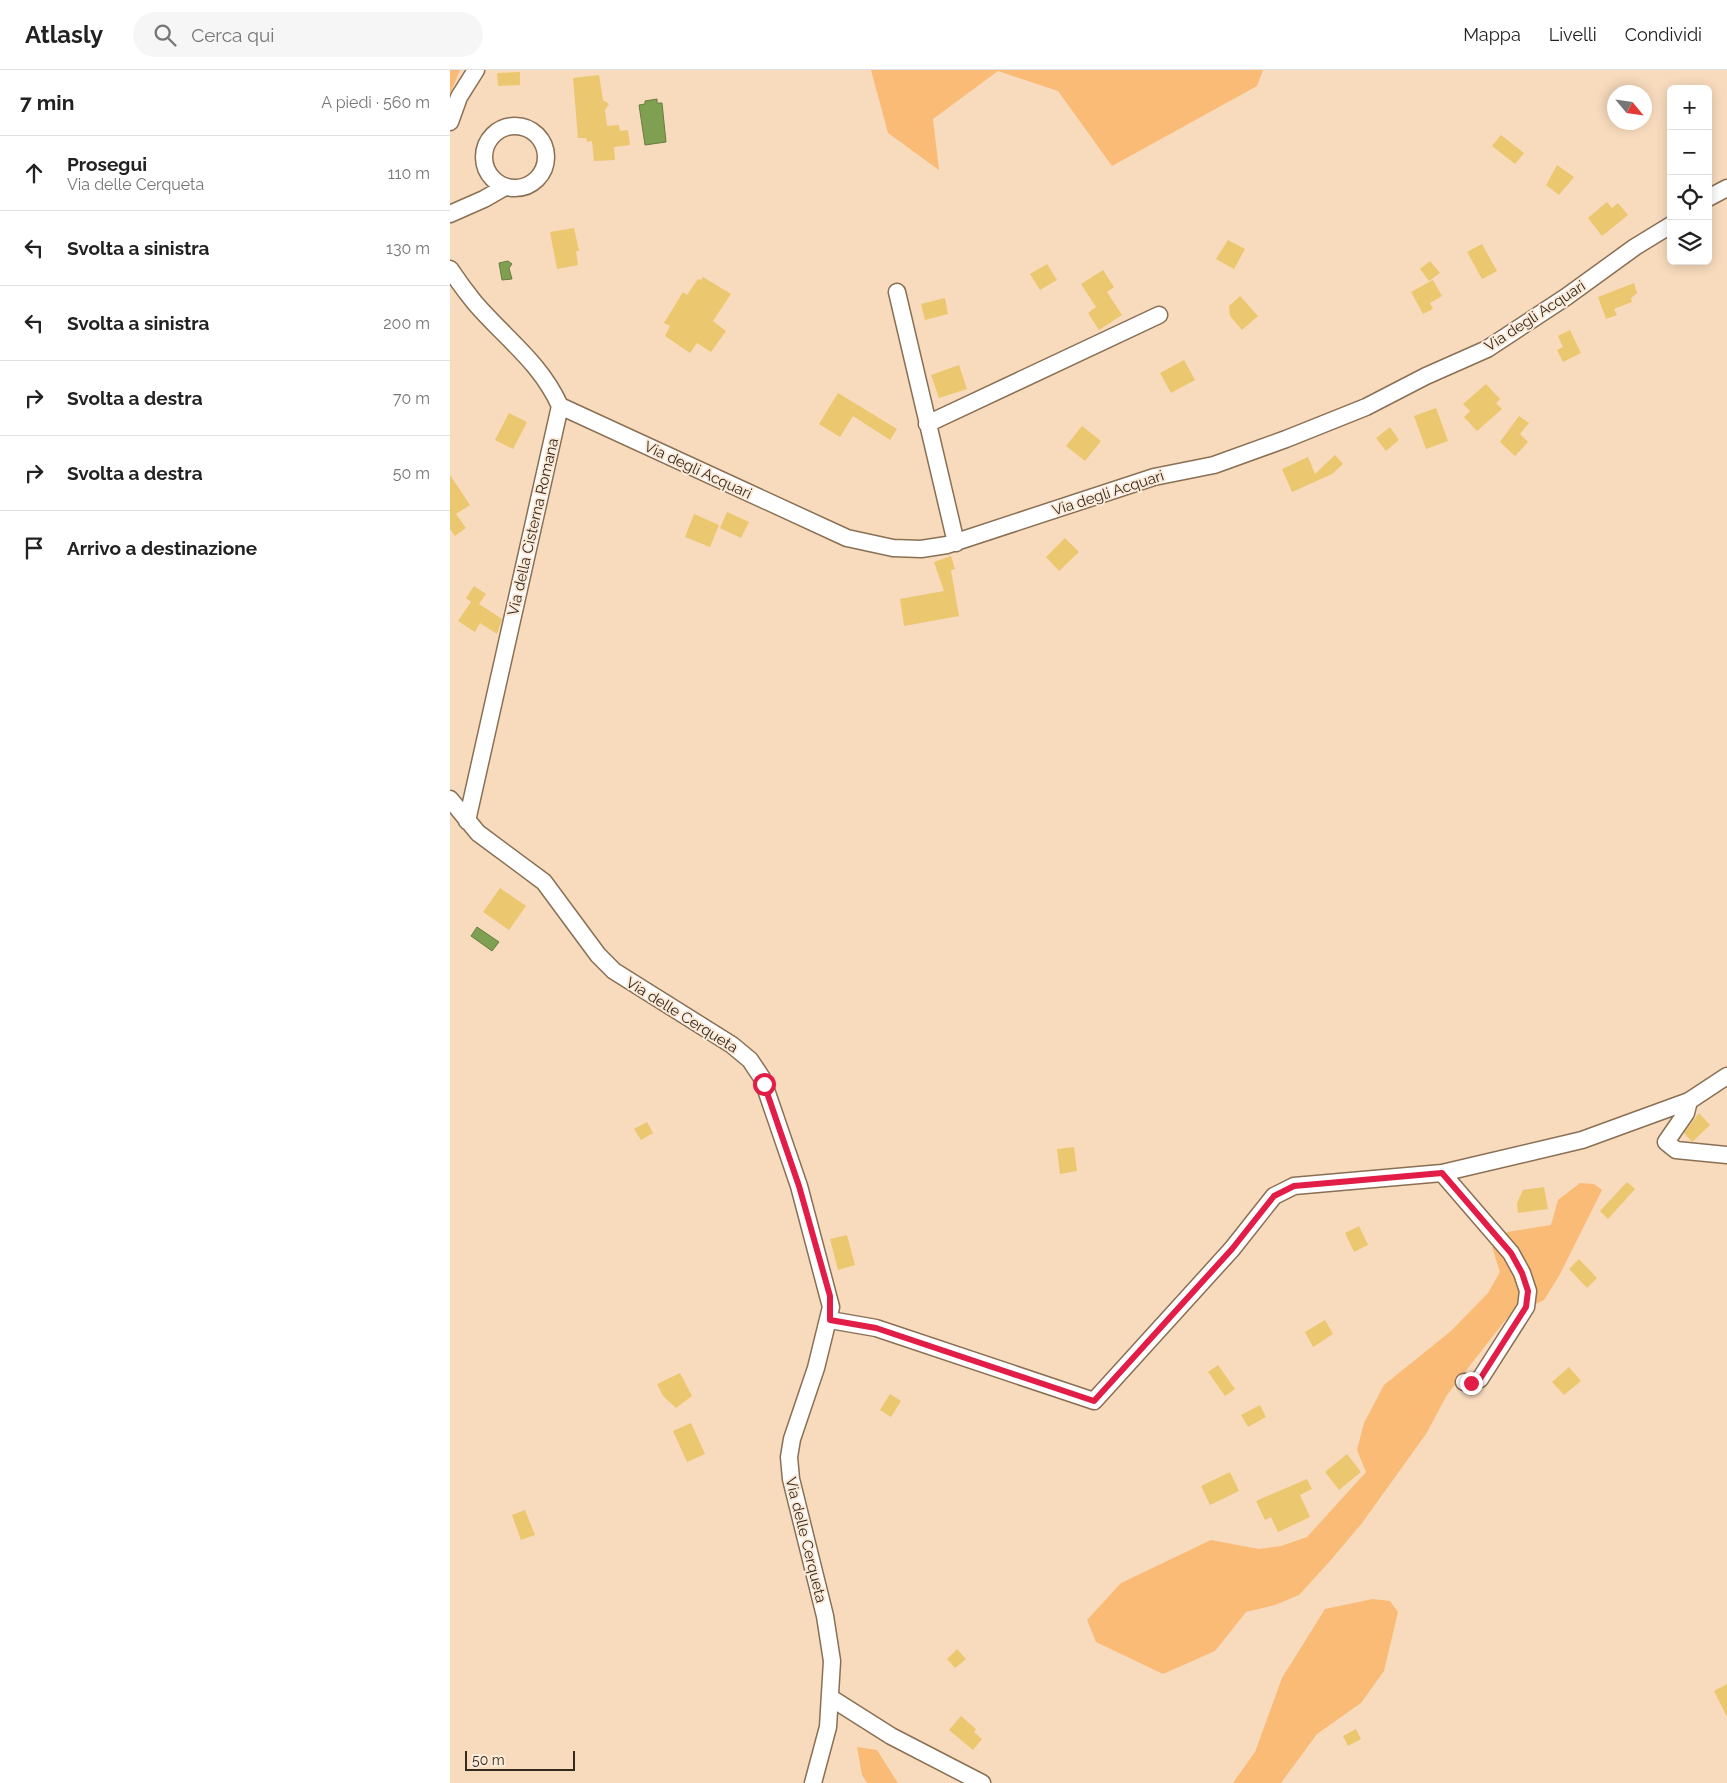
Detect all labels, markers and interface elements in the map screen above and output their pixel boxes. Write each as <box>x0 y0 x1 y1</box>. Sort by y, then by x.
search box <box>133 12 483 57</box>
text: Atlasly <box>25 20 103 49</box>
icon: search <box>151 21 179 49</box>
text: Cerca qui <box>191 24 274 46</box>
text: Mappa <box>1463 24 1521 45</box>
text: Livelli <box>1549 24 1597 45</box>
text: Condividi <box>1625 24 1702 45</box>
north arrow <box>1607 85 1652 130</box>
map controls <box>1667 85 1712 265</box>
button: + <box>1667 85 1712 130</box>
text: 7 min <box>20 90 74 115</box>
text: A piedi · 560 m <box>321 93 430 112</box>
button: − <box>1667 130 1712 175</box>
text: Prosegui <box>67 153 147 175</box>
icon: ahead <box>20 159 48 187</box>
text: 110 m <box>388 164 430 183</box>
text: Via delle Cerqueta <box>67 175 204 194</box>
button: locate <box>1667 175 1712 220</box>
button: layers <box>1667 220 1712 265</box>
icon: left <box>20 234 48 262</box>
text: Svolta a sinistra <box>67 237 209 259</box>
text: 130 m <box>386 239 430 258</box>
street label: Via degli Acquari <box>1481 277 1589 355</box>
icon: left <box>20 309 48 337</box>
text: Svolta a sinistra <box>67 312 209 334</box>
text: 200 m <box>383 314 430 333</box>
icon: right <box>20 384 48 412</box>
text: Svolta a destra <box>67 387 203 409</box>
text: 70 m <box>393 389 430 408</box>
street label: Via della Cisterna Romana <box>504 436 562 618</box>
street label: Via degli Acquari <box>641 437 755 503</box>
icon: right <box>20 459 48 487</box>
text: Svolta a destra <box>67 462 203 484</box>
text: 50 m <box>393 464 430 483</box>
street label: Via degli Acquari <box>1050 466 1166 520</box>
icon: arrive <box>20 534 48 562</box>
text: Arrivo a destinazione <box>67 537 257 559</box>
street label: Via delle Cerqueta <box>623 973 741 1057</box>
route start <box>753 1073 776 1096</box>
route end <box>1460 1372 1483 1395</box>
street label: Via delle Cerqueta <box>782 1475 830 1605</box>
scale bar <box>465 1748 575 1771</box>
text: 50 m <box>472 1752 505 1768</box>

